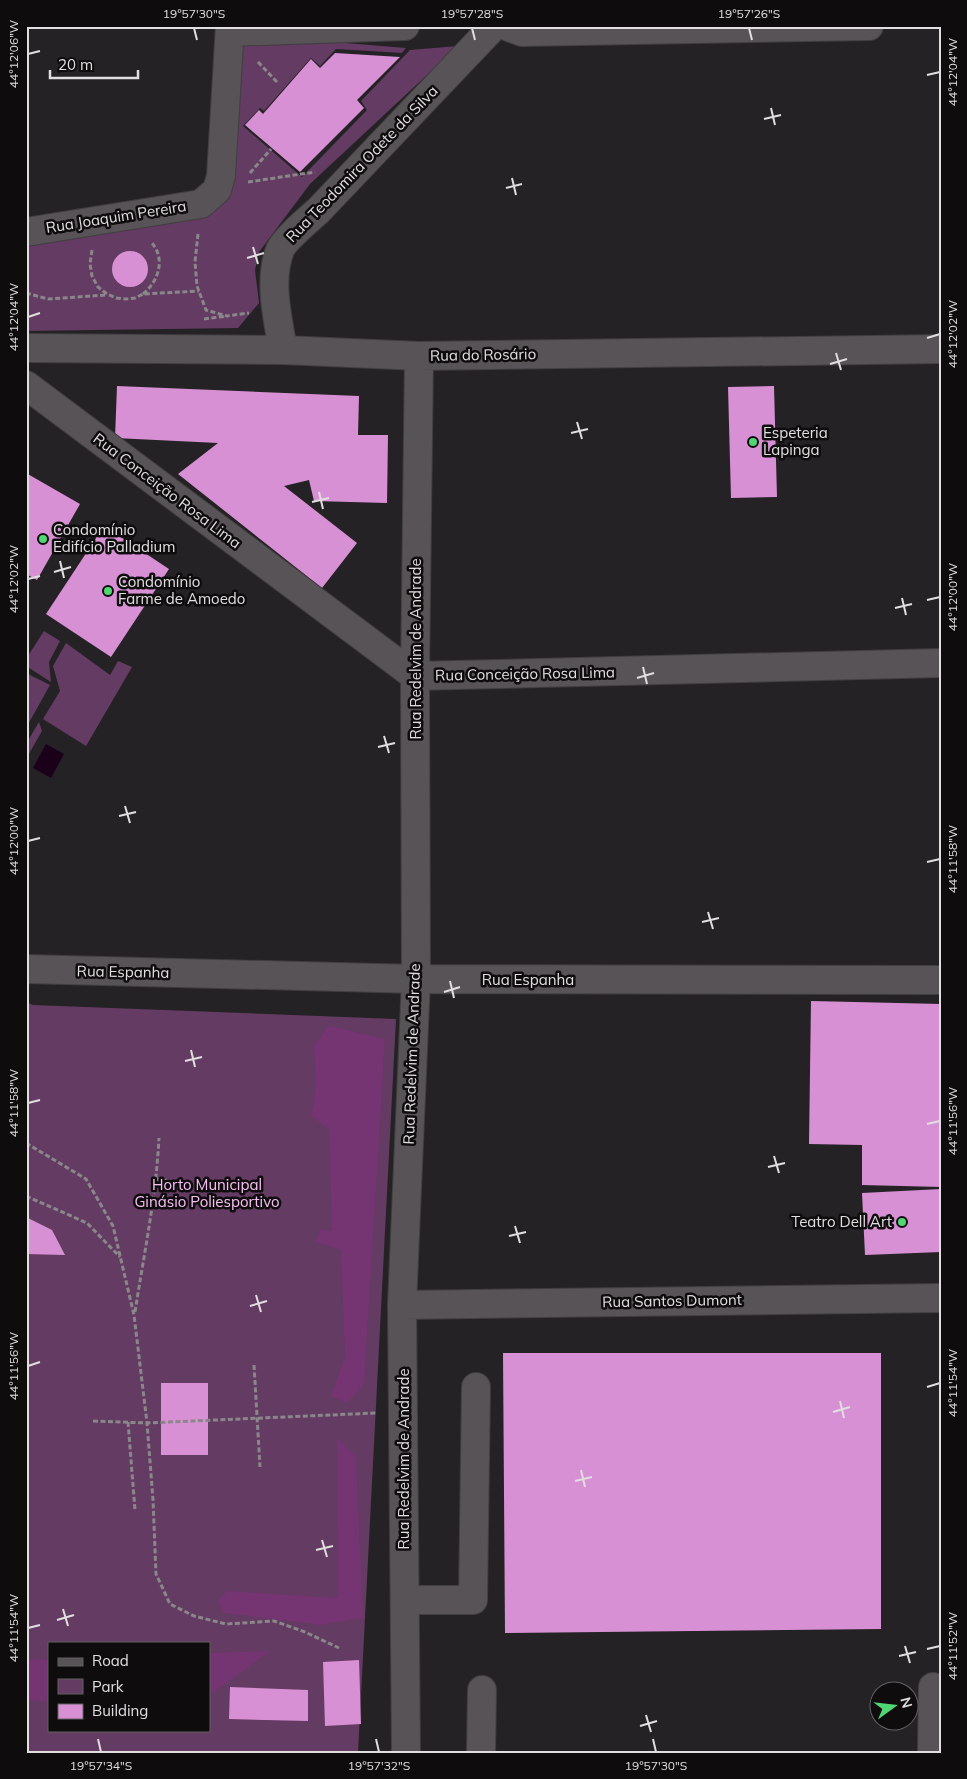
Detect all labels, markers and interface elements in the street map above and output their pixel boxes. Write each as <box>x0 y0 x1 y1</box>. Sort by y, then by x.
text: 19°57'30"S <box>163 6 225 21</box>
text: 19°57'28"S <box>441 6 503 21</box>
text: 19°57'26"S <box>718 6 780 21</box>
text: 44°12'06"W <box>6 20 21 88</box>
text: 44°12'04"W <box>945 38 960 106</box>
scale bar <box>50 48 138 80</box>
text: 20 m <box>58 55 93 74</box>
street label: Rua Teodomira Odete da Silva <box>282 81 442 246</box>
street label: Rua Joaquim Pereira <box>44 196 187 237</box>
text: 44°12'04"W <box>6 283 21 351</box>
text: 44°12'02"W <box>945 300 960 368</box>
street label: Rua do Rosário <box>430 344 536 365</box>
place label: Espeteria Lapinga <box>763 423 828 459</box>
street label: Rua Conceição Rosa Lima <box>90 429 245 552</box>
marker: Espeteria Lapinga <box>747 436 759 448</box>
place label: Condomínio Edifício Palladium <box>53 520 175 556</box>
marker: Condomínio Edifício Palladium <box>37 533 49 545</box>
text: 44°12'02"W <box>6 545 21 613</box>
street label: Rua Redelvim de Andrade <box>406 558 425 740</box>
text: 44°12'00"W <box>945 563 960 631</box>
place label: Condomínio Farme de Amoedo <box>118 572 245 608</box>
marker: Condomínio Farme de Amoedo <box>102 585 114 597</box>
street label: Rua Conceição Rosa Lima <box>435 662 615 685</box>
text: 44°12'00"W <box>6 807 21 875</box>
text: 44°11'58"W <box>945 825 960 893</box>
street label: Rua Espanha <box>77 961 170 982</box>
street label: Rua Redelvim de Andrade <box>399 963 424 1145</box>
street label: Rua Espanha <box>482 970 574 989</box>
text: 44°11'58"W <box>6 1069 21 1137</box>
text: 44°11'56"W <box>945 1087 960 1155</box>
park label: Horto Municipal Ginásio Poliesportivo <box>134 1175 280 1211</box>
place label: Teatro Dell Art <box>791 1212 892 1231</box>
marker: Teatro Dell Art <box>896 1216 908 1228</box>
street label: Rua Santos Dumont <box>602 1290 742 1311</box>
text: 44°11'56"W <box>6 1332 21 1400</box>
text: 44°11'54"W <box>945 1349 960 1417</box>
street label: Rua Redelvim de Andrade <box>394 1368 413 1550</box>
text: 44°11'54"W <box>6 1594 21 1662</box>
text: 44°11'52"W <box>945 1612 960 1680</box>
legend <box>48 1642 210 1732</box>
text: Road <box>92 1651 129 1670</box>
text: Park <box>92 1677 124 1696</box>
north arrow <box>870 1682 920 1732</box>
text: N <box>896 1695 917 1710</box>
text: Building <box>92 1701 148 1720</box>
text: 19°57'34"S <box>70 1758 132 1773</box>
text: 19°57'32"S <box>348 1758 410 1773</box>
text: 19°57'30"S <box>625 1758 687 1773</box>

